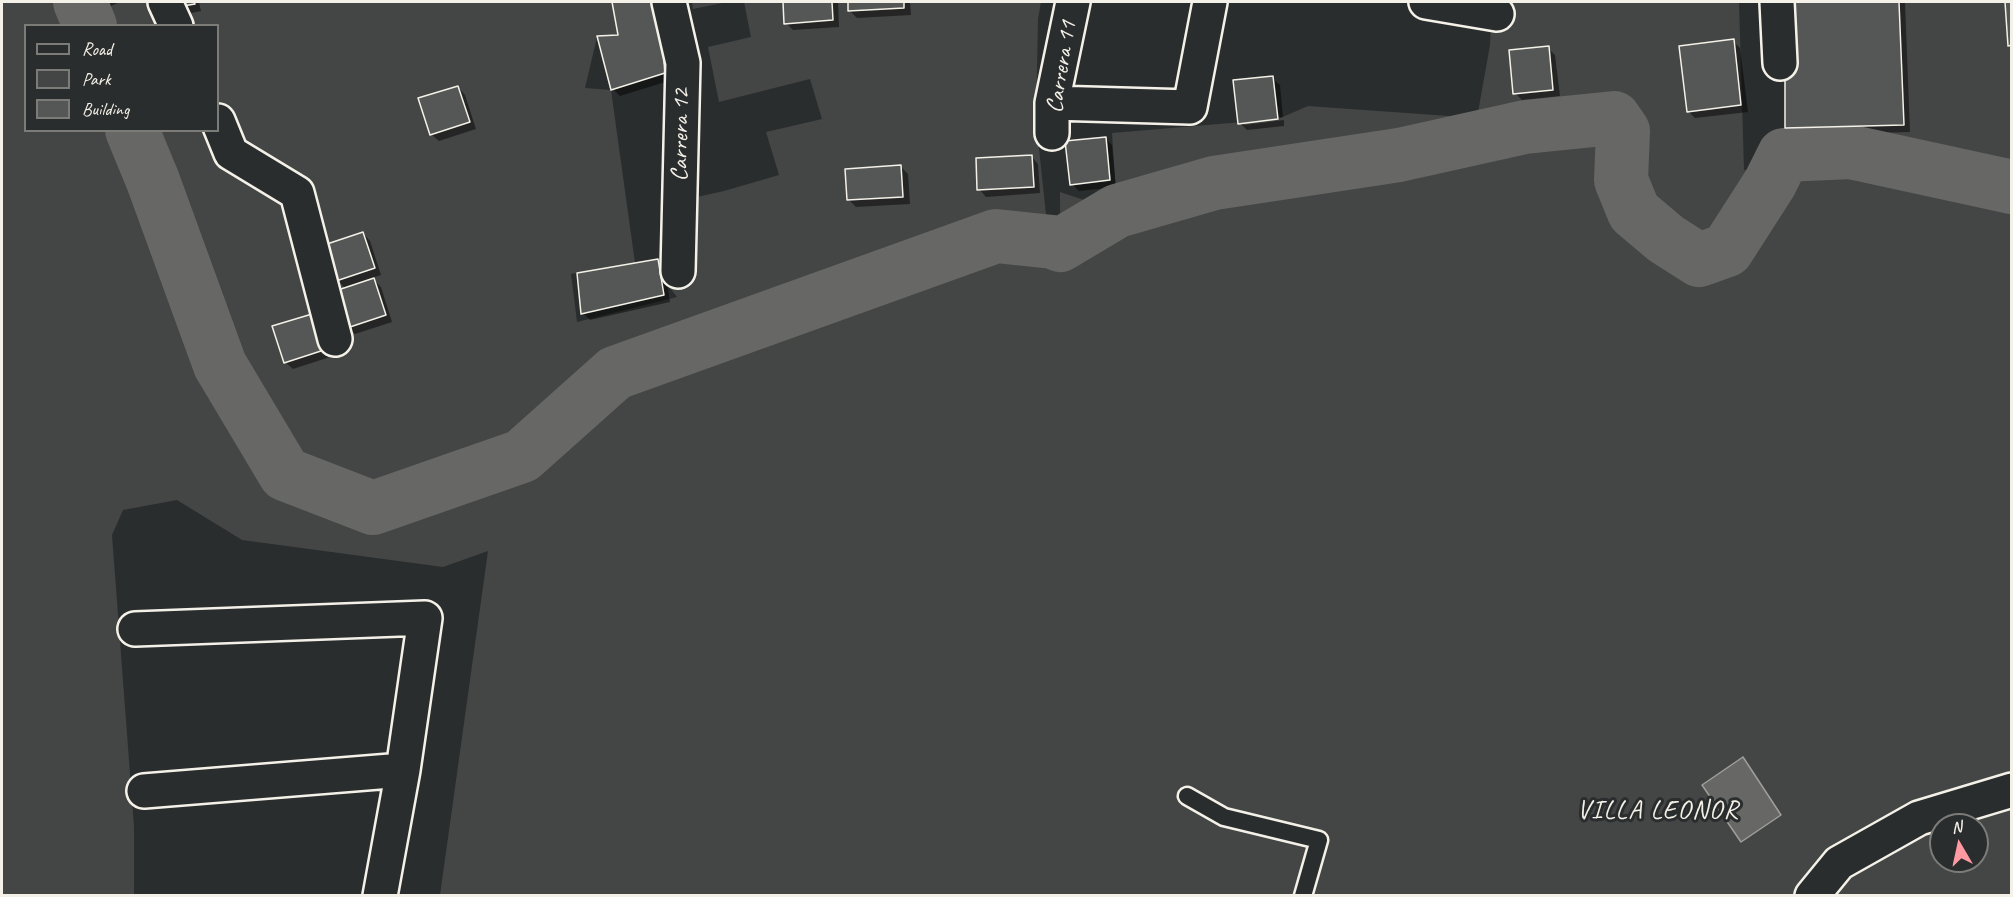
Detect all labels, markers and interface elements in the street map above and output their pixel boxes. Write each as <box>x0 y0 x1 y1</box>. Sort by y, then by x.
street label: Carrera 11 <box>1041 19 1083 115</box>
legend <box>24 24 219 132</box>
text: Road <box>82 38 112 60</box>
text: Park <box>82 68 111 90</box>
street label: Carrera 12 <box>666 88 696 182</box>
text: Building <box>82 98 129 120</box>
district label: VILLA LEONOR <box>1578 795 1738 827</box>
north arrow <box>1929 813 1989 873</box>
text: N <box>1950 817 1963 838</box>

